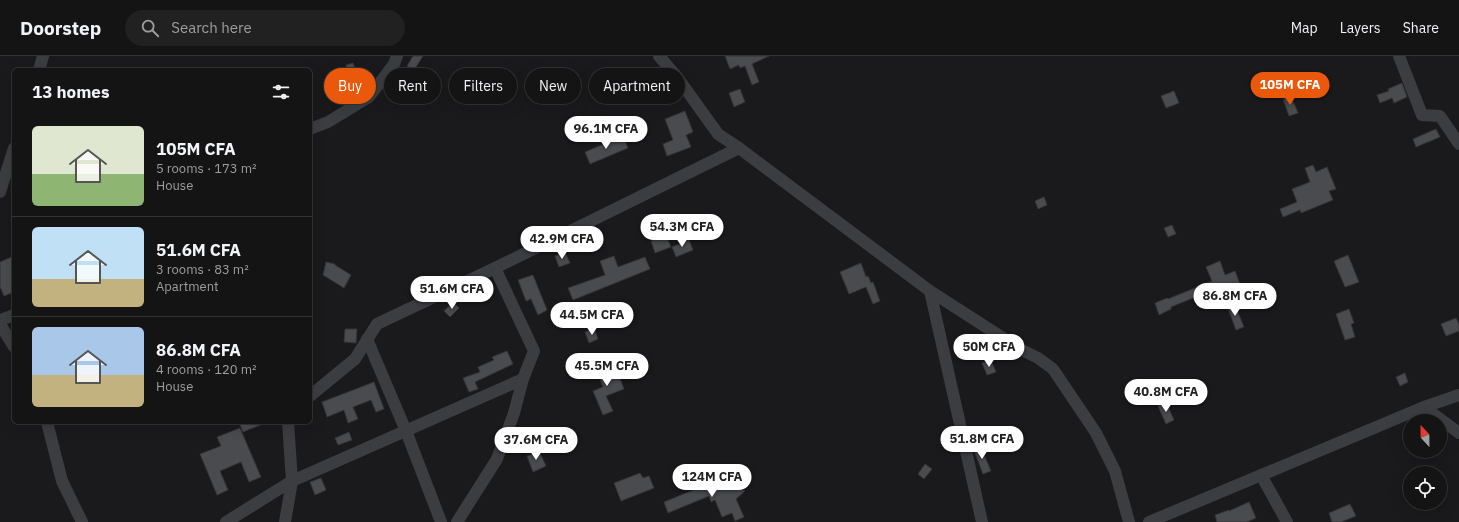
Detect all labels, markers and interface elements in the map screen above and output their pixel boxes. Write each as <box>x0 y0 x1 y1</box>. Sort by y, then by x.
search box <box>125 10 405 46</box>
text: Doorstep <box>20 16 101 40</box>
icon: search <box>139 17 161 39</box>
text: Search here <box>171 18 252 37</box>
text: Map <box>1291 19 1318 37</box>
text: Layers <box>1340 19 1381 37</box>
text: Share <box>1403 19 1439 37</box>
chip: Buy <box>324 68 376 104</box>
chip: Rent <box>384 68 441 104</box>
chip: Filters <box>449 68 517 104</box>
chip: New <box>525 68 581 104</box>
chip: Apartment <box>589 68 685 104</box>
pin: 105M CFA <box>1249 72 1331 106</box>
text: 105M CFA <box>1260 76 1320 93</box>
text: 13 homes <box>32 81 109 103</box>
icon: filters <box>270 81 292 103</box>
pin: 96.1M CFA <box>560 116 652 150</box>
text: 96.1M CFA <box>574 120 639 137</box>
text: 105M CFA <box>156 138 236 160</box>
icon: home <box>64 142 112 190</box>
text: 5 rooms · 173 m² <box>156 160 257 177</box>
text: House <box>156 177 193 194</box>
pin: 54.3M CFA <box>636 214 728 248</box>
text: 54.3M CFA <box>650 218 715 235</box>
pin: 42.9M CFA <box>516 226 608 260</box>
text: 42.9M CFA <box>530 230 595 247</box>
text: 51.6M CFA <box>156 239 241 261</box>
icon: home <box>64 243 112 291</box>
text: 3 rooms · 83 m² <box>156 261 249 278</box>
pin: 51.6M CFA <box>406 276 498 310</box>
text: Apartment <box>156 278 219 295</box>
text: 51.6M CFA <box>420 280 485 297</box>
pin: 86.8M CFA <box>1189 283 1281 317</box>
text: 86.8M CFA <box>1203 287 1268 304</box>
pin: 44.5M CFA <box>546 302 638 336</box>
text: 44.5M CFA <box>560 306 625 323</box>
pin: 50M CFA <box>952 334 1026 368</box>
text: 50M CFA <box>962 338 1016 355</box>
text: 86.8M CFA <box>156 339 241 361</box>
icon: home <box>64 343 112 391</box>
pin: 45.5M CFA <box>561 353 653 387</box>
text: 45.5M CFA <box>575 357 640 374</box>
text: 4 rooms · 120 m² <box>156 361 257 378</box>
text: House <box>156 378 193 395</box>
pin: 40.8M CFA <box>1120 379 1212 413</box>
text: 40.8M CFA <box>1134 383 1199 400</box>
north arrow <box>1403 414 1447 458</box>
map controls <box>1403 414 1447 510</box>
pin: 51.8M CFA <box>936 426 1028 460</box>
pin: 37.6M CFA <box>490 427 582 461</box>
text: 51.8M CFA <box>950 430 1015 447</box>
text: 37.6M CFA <box>504 431 569 448</box>
pin: 124M CFA <box>671 464 753 498</box>
button: locate <box>1403 466 1447 510</box>
text: 124M CFA <box>682 468 742 485</box>

